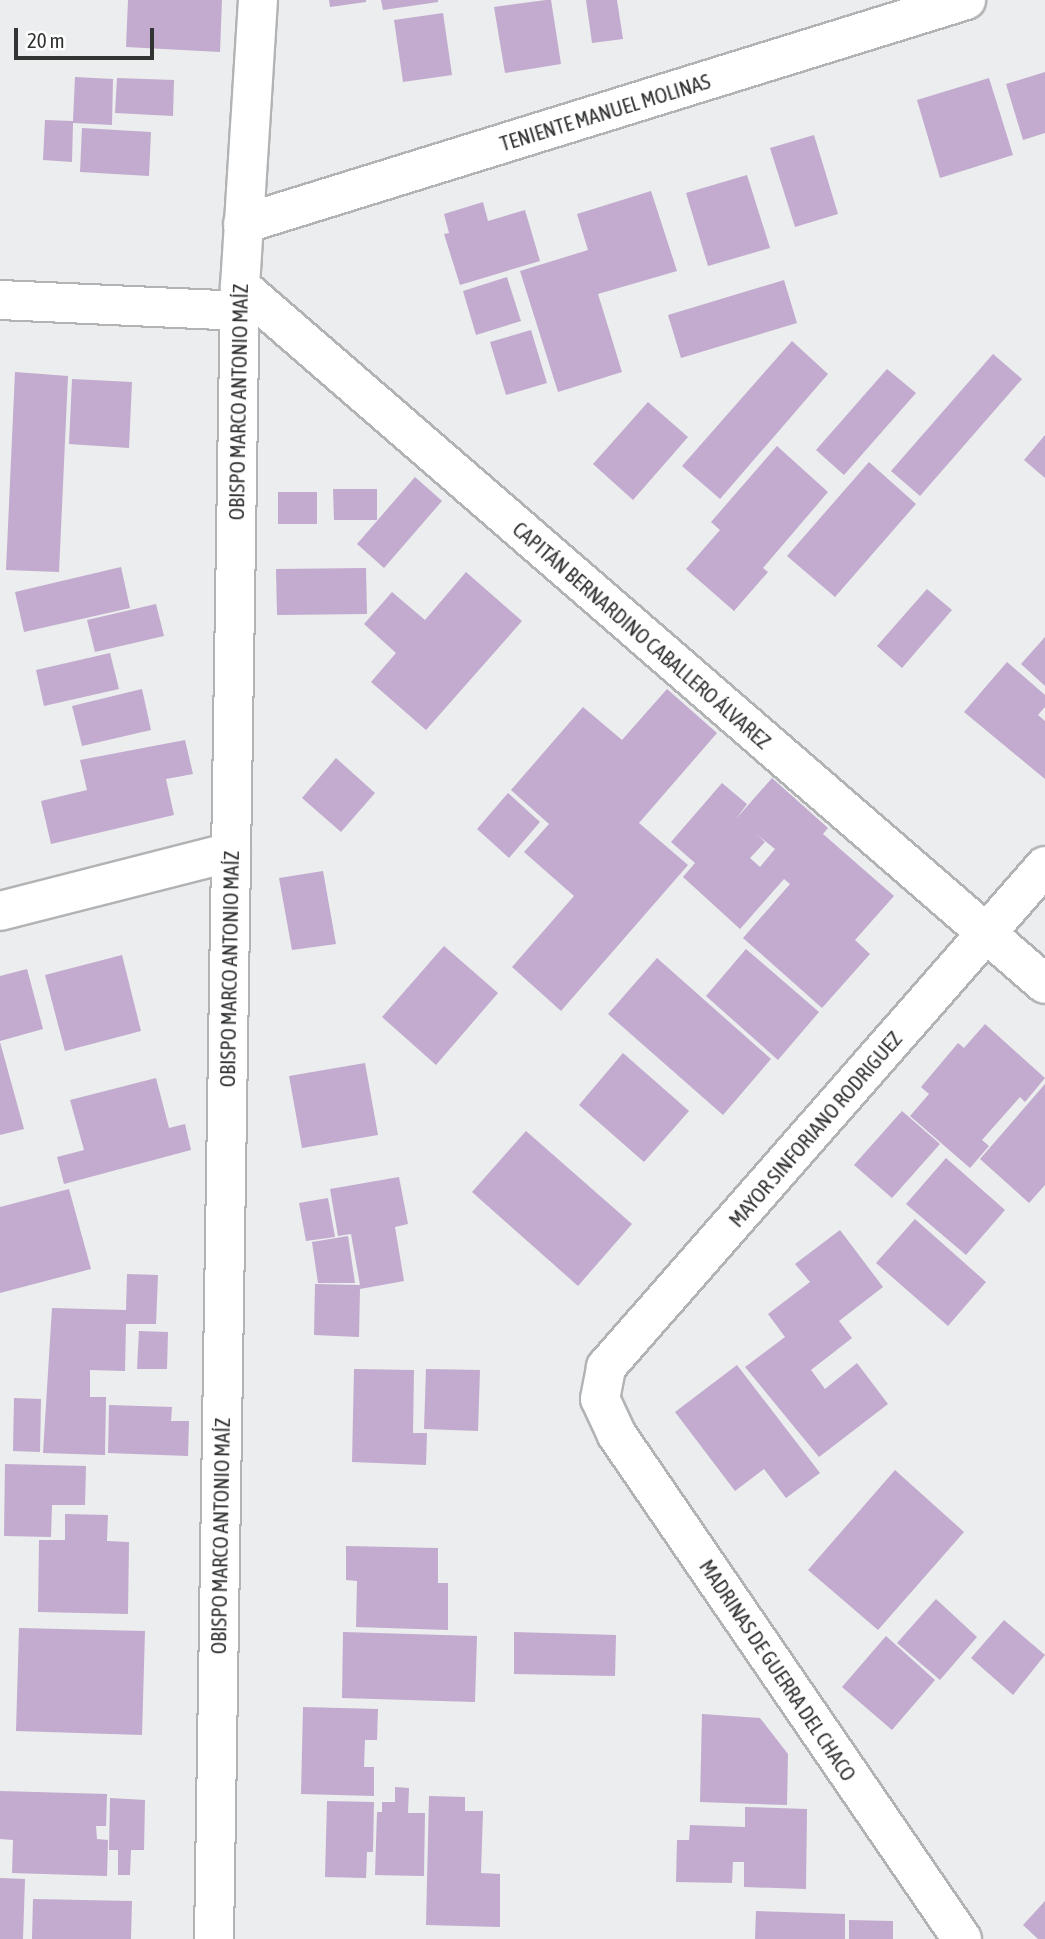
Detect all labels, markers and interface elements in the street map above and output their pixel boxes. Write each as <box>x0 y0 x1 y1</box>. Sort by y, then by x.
scale bar <box>18 14 158 58</box>
text: 20 m <box>27 28 65 52</box>
street label: TENIENTE MANUEL MOLINAS <box>497 68 713 156</box>
street label: OBISPO MARCO ANTONIO MAÍZ <box>223 284 253 520</box>
street label: CAPITÁN BERNARDINO CABALLERO ÁLVAREZ <box>508 516 776 754</box>
street label: OBISPO MARCO ANTONIO MAÍZ <box>214 851 244 1087</box>
street label: MAYOR SINFORIANO RODRIGUEZ <box>723 1026 907 1232</box>
street label: OBISPO MARCO ANTONIO MAÍZ <box>205 1418 235 1654</box>
street label: MADRINAS DE GUERRA DEL CHACO <box>694 1555 862 1785</box>

